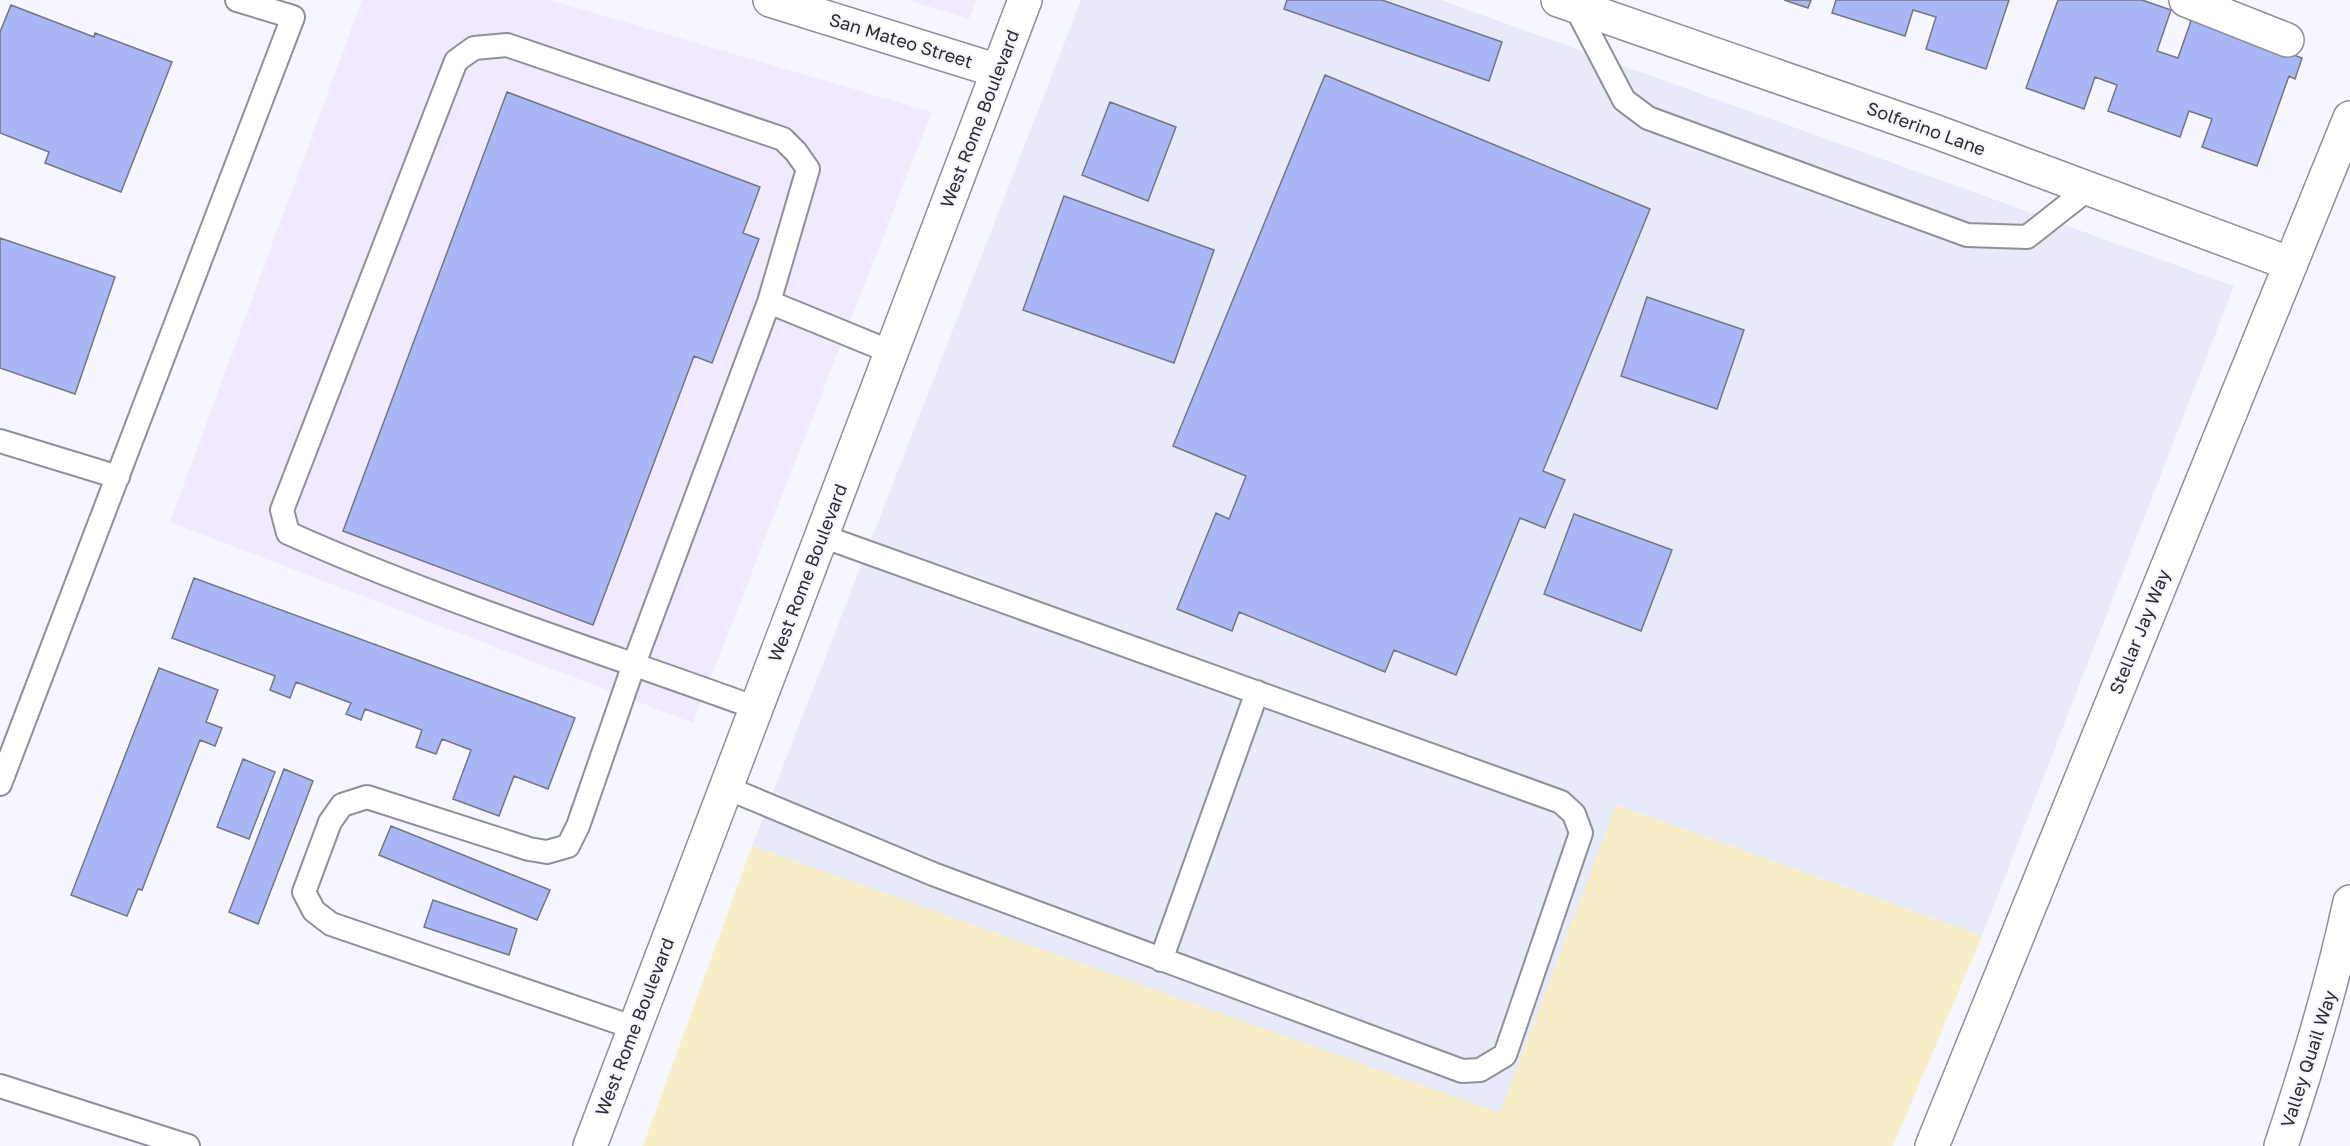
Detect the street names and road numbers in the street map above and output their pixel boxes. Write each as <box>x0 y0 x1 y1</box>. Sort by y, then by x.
street label: San Mateo Street <box>827 8 976 72</box>
street label: West Rome Boulevard <box>935 26 1023 211</box>
street label: Solferino Lane <box>1864 96 1989 160</box>
street label: West Rome Boulevard <box>763 480 851 665</box>
street label: Stellar Jay Way <box>2104 566 2174 697</box>
street label: West Rome Boulevard <box>590 934 678 1119</box>
street label: Valley Quail Way <box>2275 987 2341 1130</box>

